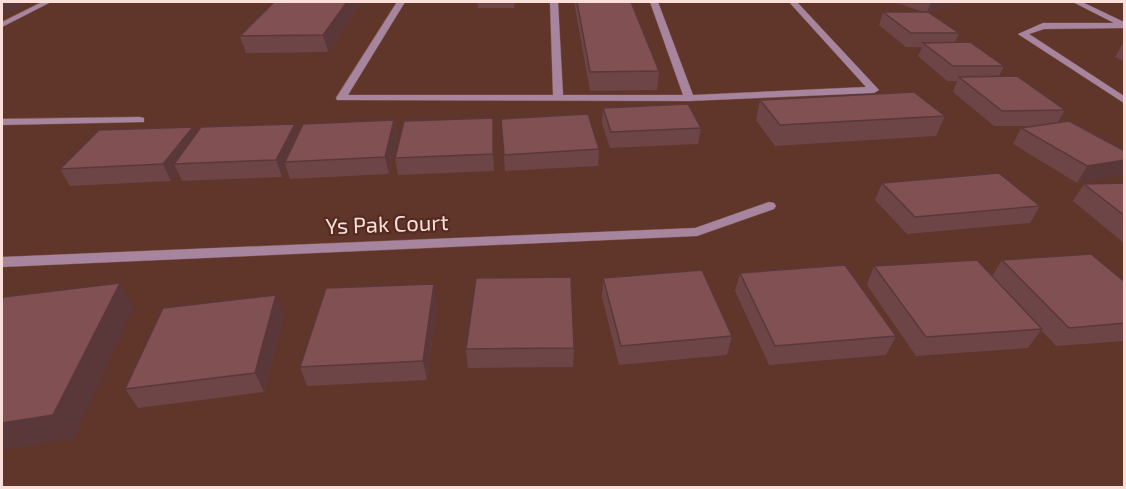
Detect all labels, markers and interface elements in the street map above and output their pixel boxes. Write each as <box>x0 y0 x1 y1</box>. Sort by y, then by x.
street label: Ys Pak Court <box>325 208 449 238</box>

